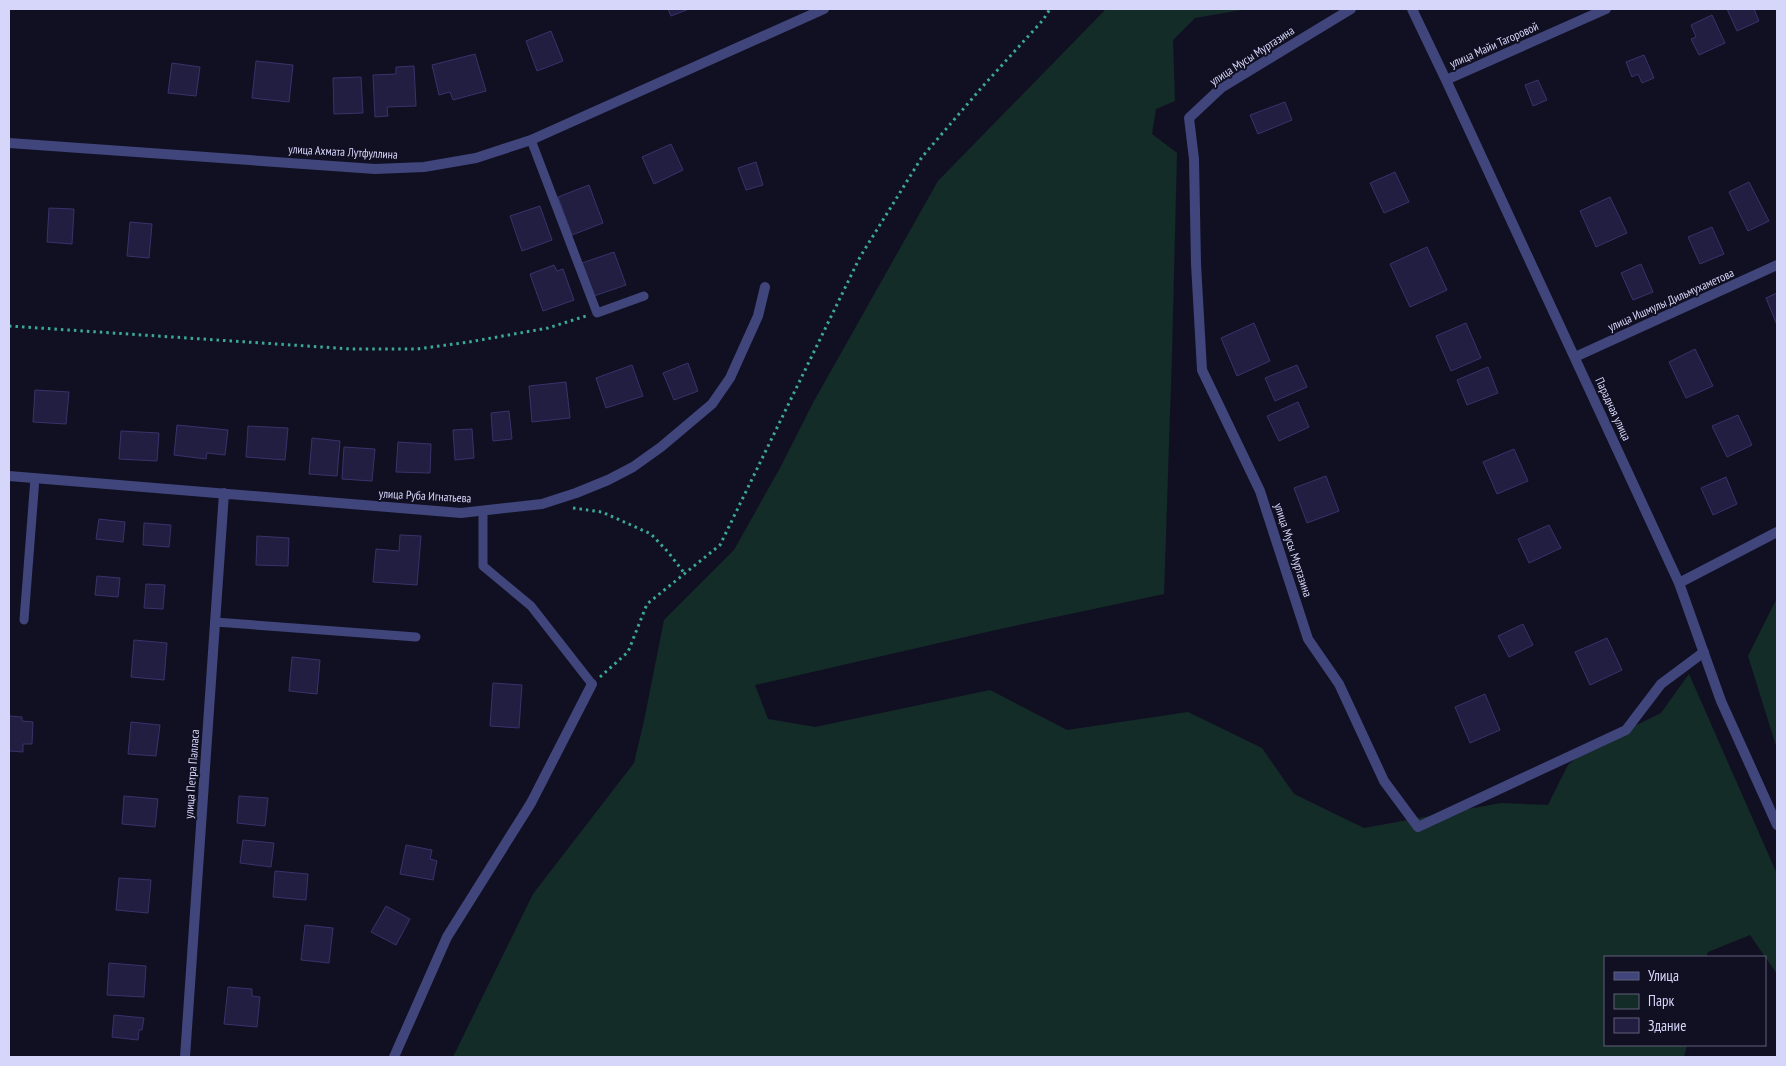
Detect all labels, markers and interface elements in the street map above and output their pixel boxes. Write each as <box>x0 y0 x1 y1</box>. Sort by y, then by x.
street label: улица Майи Тагоровой <box>1447 18 1541 71</box>
street label: улица Мусы Муртазина <box>1207 23 1297 89</box>
street label: улица Ахмата Лутфуллина <box>288 141 398 162</box>
street label: улица Ишмулы Дильмухаметова <box>1605 265 1736 334</box>
street label: Парадная улица <box>1592 375 1635 443</box>
street label: улица Руба Игнатьева <box>378 486 472 505</box>
street label: улица Мусы Муртазина <box>1271 501 1316 599</box>
street label: улица Петра Палласа <box>181 729 202 819</box>
legend <box>1604 956 1766 1046</box>
text: Улица <box>1648 966 1679 985</box>
text: Парк <box>1648 991 1674 1010</box>
text: Здание <box>1648 1016 1686 1035</box>

